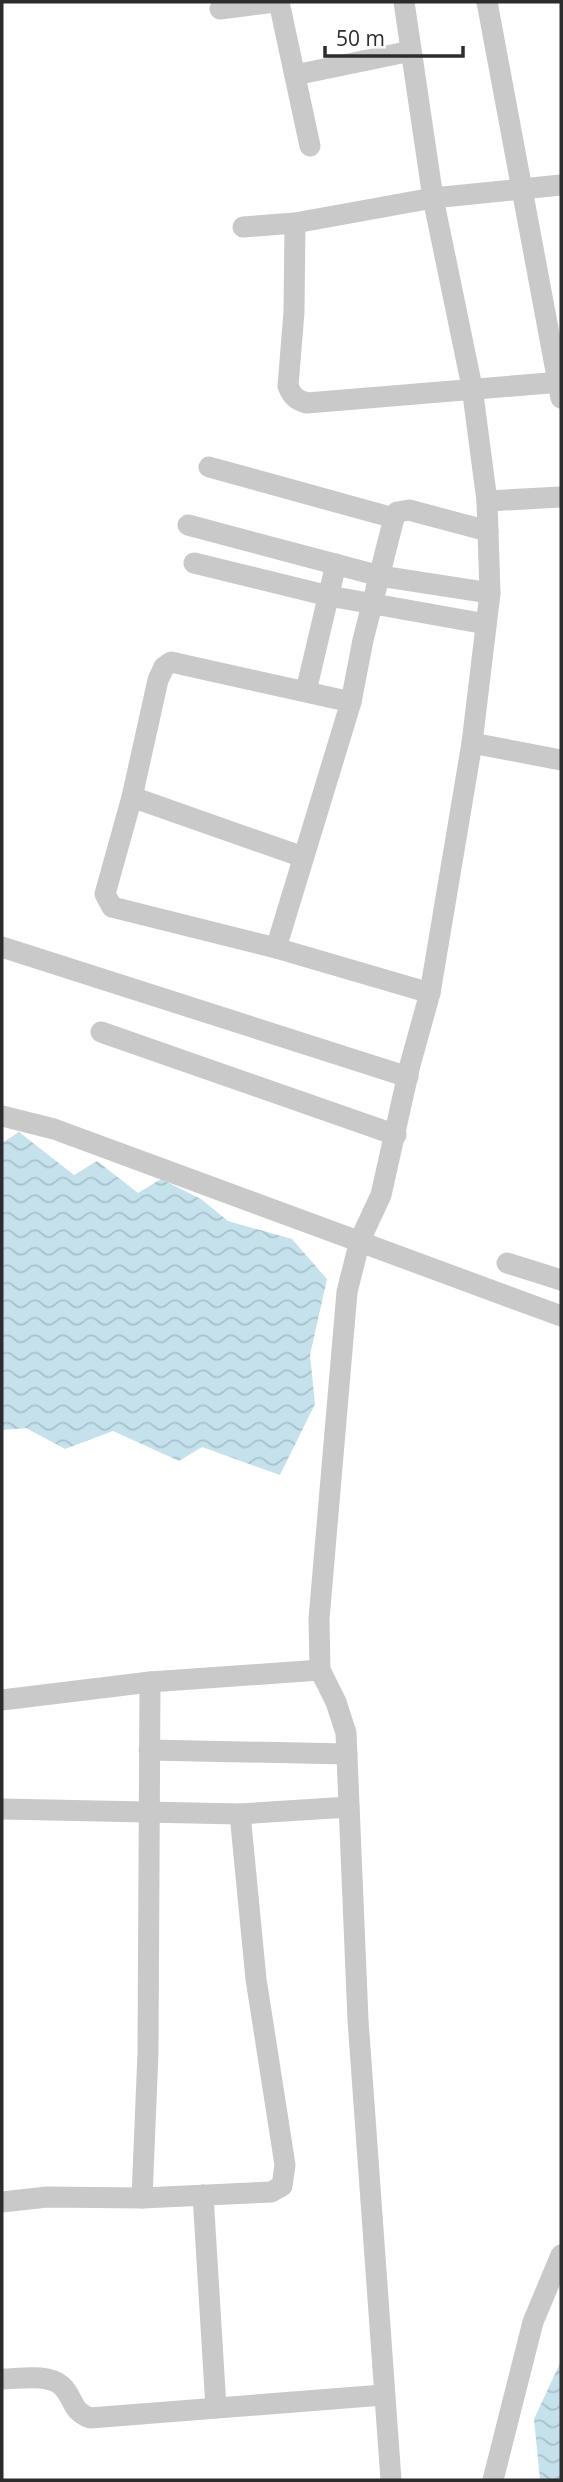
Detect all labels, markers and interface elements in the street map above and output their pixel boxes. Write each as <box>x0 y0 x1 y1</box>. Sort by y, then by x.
scale bar <box>325 14 463 58</box>
text: 50 m <box>336 24 385 52</box>

